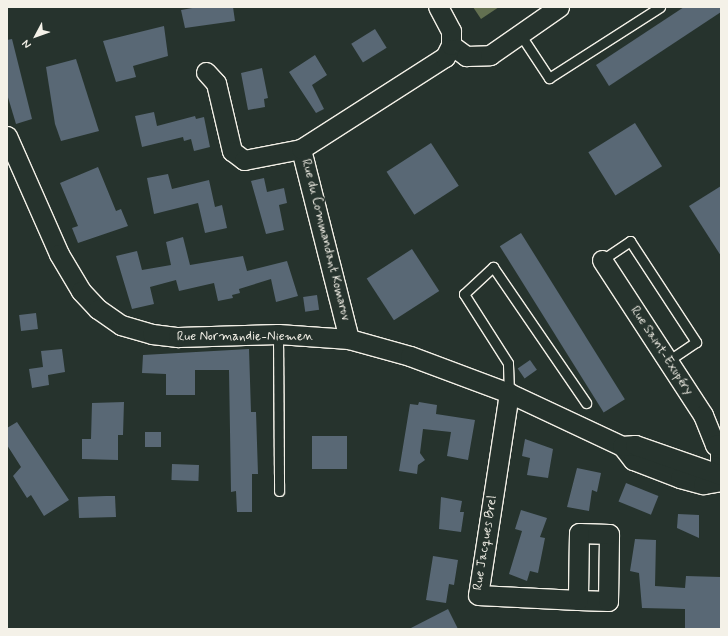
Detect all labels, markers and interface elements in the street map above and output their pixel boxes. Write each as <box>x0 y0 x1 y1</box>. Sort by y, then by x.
north arrow <box>16 16 56 56</box>
text: N <box>19 37 35 51</box>
street label: Rue du Commandant Komarov <box>296 152 354 328</box>
street label: Rue Saint-Exupéry <box>627 304 695 398</box>
street label: Rue Normandie-Niemen <box>177 329 313 345</box>
street label: Rue Jacques Brel <box>471 496 501 590</box>

